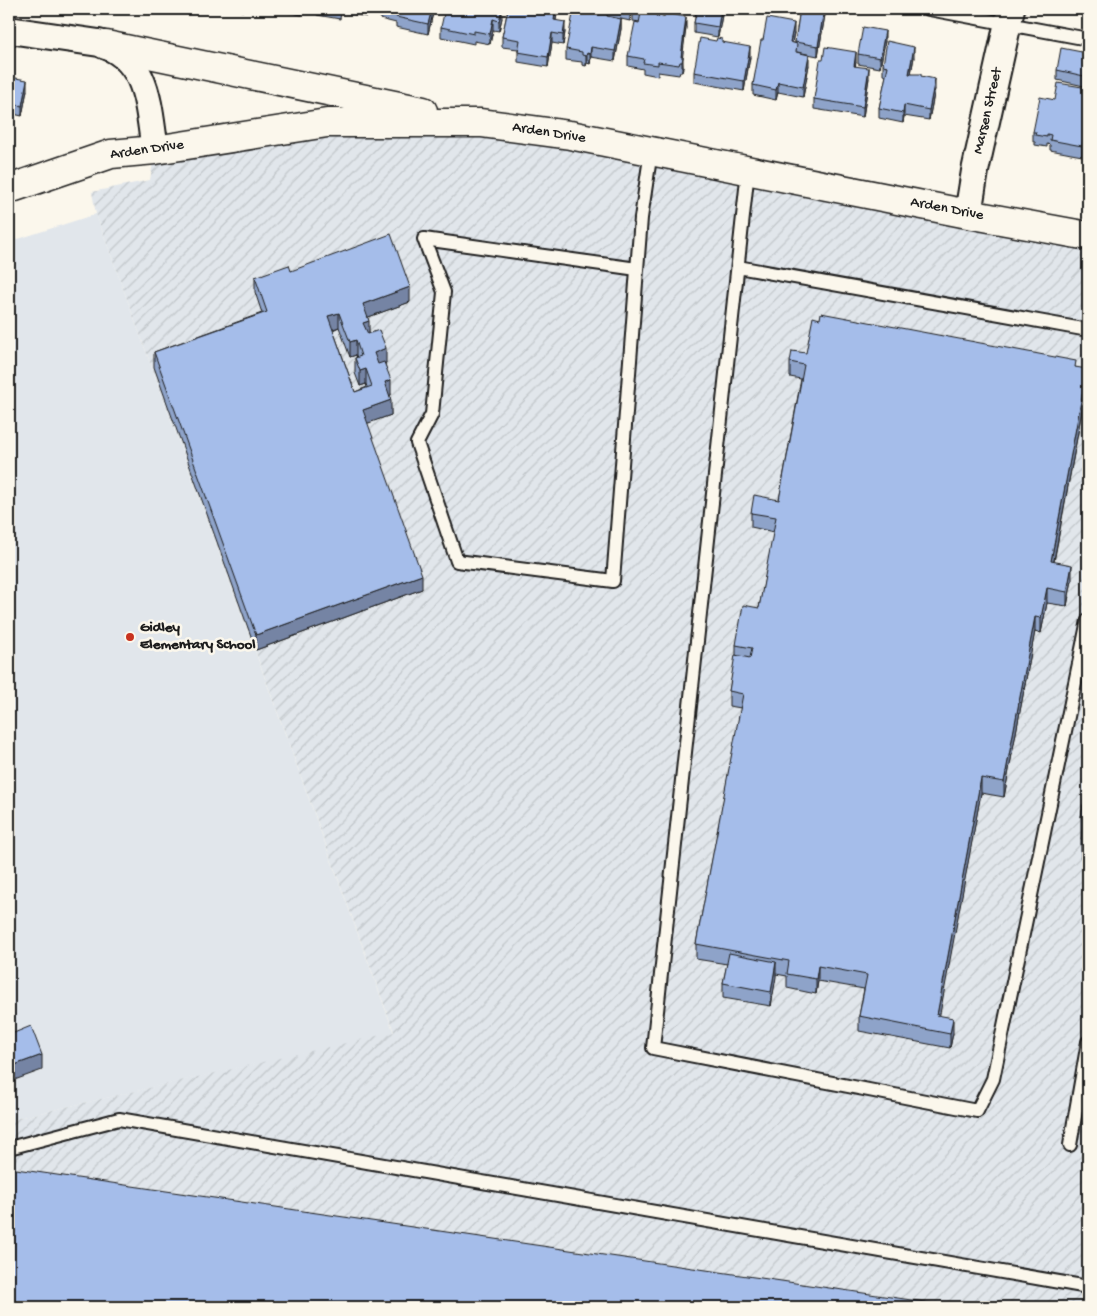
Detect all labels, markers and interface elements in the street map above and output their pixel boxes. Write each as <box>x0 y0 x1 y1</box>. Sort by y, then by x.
street label: Marsen Street <box>969 64 1007 156</box>
street label: Arden Drive <box>511 118 587 148</box>
street label: Arden Drive <box>109 136 185 164</box>
street label: Arden Drive <box>909 193 985 225</box>
place label: Gidley Elementary School <box>140 619 256 654</box>
marker: Gidley Elementary School <box>124 631 136 643</box>

